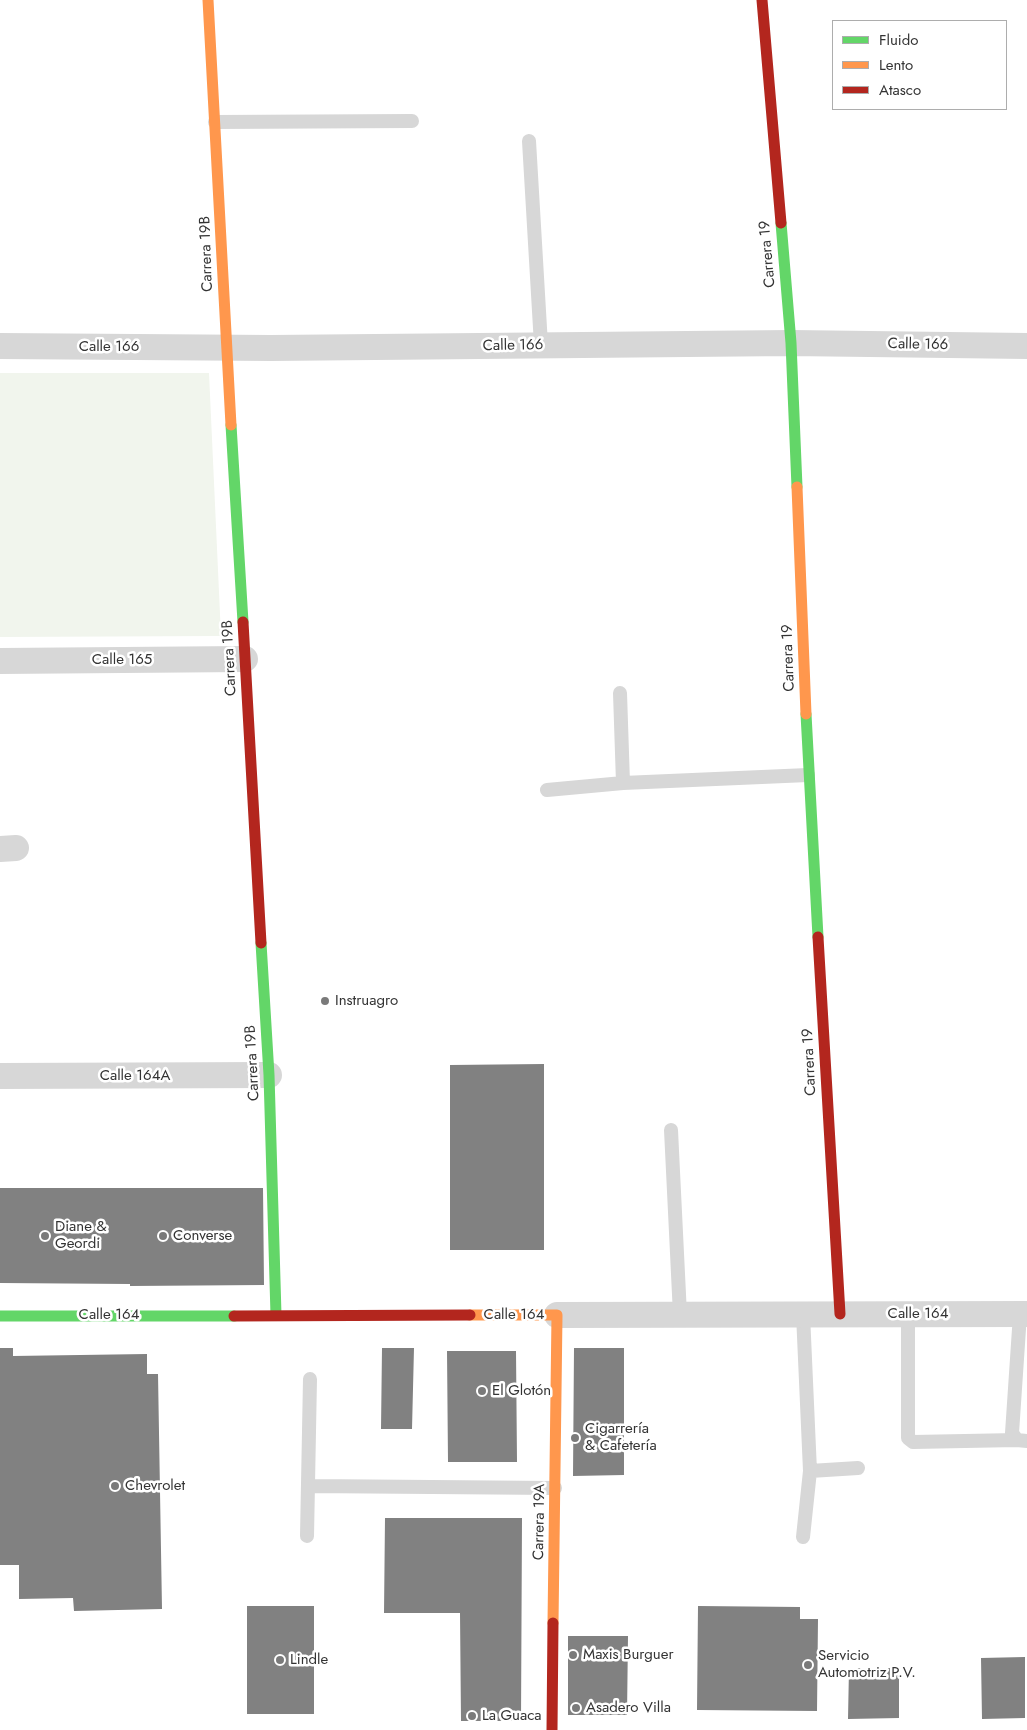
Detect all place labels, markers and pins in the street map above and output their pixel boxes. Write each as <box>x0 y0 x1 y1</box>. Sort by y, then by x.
place label: Instruagro <box>335 992 398 1010</box>
marker: Instruagro <box>319 995 331 1007</box>
place label: Diane & Geordi <box>55 1218 107 1253</box>
place label: Converse <box>173 1227 232 1245</box>
marker: Diane & Geordi <box>39 1230 51 1242</box>
marker: Converse <box>157 1230 169 1242</box>
place label: El Glotón <box>492 1382 551 1400</box>
marker: El Glotón <box>476 1385 488 1397</box>
place label: Cigarrería & Cafetería <box>585 1420 657 1455</box>
marker: Cigarrería & Cafetería <box>569 1432 581 1444</box>
place label: Chevrolet <box>125 1477 185 1495</box>
marker: Chevrolet <box>109 1480 121 1492</box>
place label: Maxis Burguer <box>583 1646 674 1664</box>
place label: Servicio Automotriz P.V. <box>818 1647 916 1682</box>
marker: Maxis Burguer <box>567 1649 579 1661</box>
place label: Lindle <box>290 1651 328 1669</box>
marker: Lindle <box>274 1654 286 1666</box>
marker: Servicio Automotriz P.V. <box>802 1659 814 1671</box>
place label: Asadero Villa <box>586 1699 671 1717</box>
marker: Asadero Villa <box>570 1702 582 1714</box>
place label: La Guaca <box>482 1707 542 1725</box>
marker: La Guaca <box>466 1710 478 1722</box>

